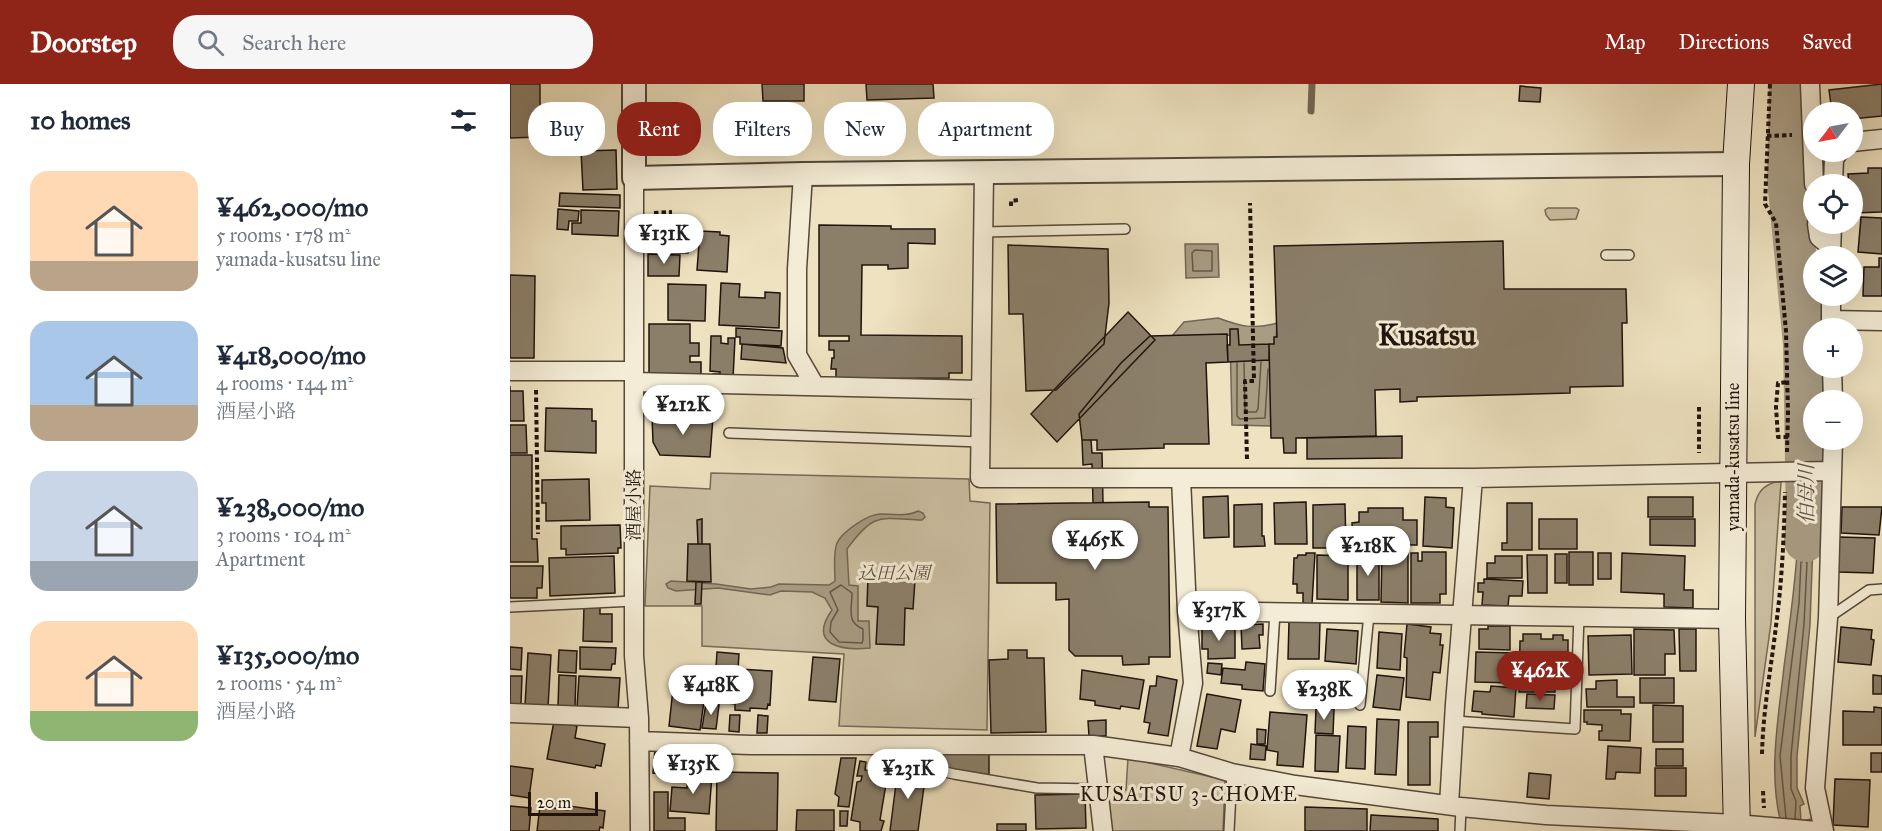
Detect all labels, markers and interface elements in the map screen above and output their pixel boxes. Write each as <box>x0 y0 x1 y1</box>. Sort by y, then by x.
search box <box>173 15 593 69</box>
text: Doorstep <box>30 25 137 60</box>
icon: search <box>194 26 227 59</box>
text: Search here <box>242 29 346 56</box>
text: Map <box>1605 29 1646 55</box>
text: Directions <box>1679 29 1769 55</box>
text: Saved <box>1802 29 1852 55</box>
chip: Buy <box>528 102 605 156</box>
chip: Rent <box>617 102 701 156</box>
chip: Filters <box>713 102 812 156</box>
chip: New <box>824 102 906 156</box>
chip: Apartment <box>918 102 1054 156</box>
north arrow <box>1803 102 1863 162</box>
map controls <box>1803 102 1863 450</box>
text: 10 homes <box>30 104 131 136</box>
icon: filters <box>447 104 480 137</box>
button: locate <box>1803 174 1863 234</box>
text: ¥462,000/mo <box>216 191 368 223</box>
icon: home <box>78 195 150 267</box>
pin: ¥131K <box>622 214 706 265</box>
text: ¥131K <box>638 221 690 245</box>
text: 5 rooms · 178 m² <box>216 223 351 247</box>
button: layers <box>1803 246 1863 306</box>
text: yamada-kusatsu line <box>216 247 381 271</box>
district label: Kusatsu <box>1378 317 1476 353</box>
button: + <box>1803 318 1863 378</box>
text: ¥418,000/mo <box>216 339 366 371</box>
icon: home <box>78 345 150 417</box>
text: 4 rooms · 144 m² <box>216 371 353 395</box>
street label: yamada-kusatsu line <box>1722 383 1744 531</box>
pin: ¥212K <box>641 385 725 436</box>
button: − <box>1803 390 1863 450</box>
text: ¥212K <box>656 392 710 416</box>
text: 酒屋小路 <box>216 399 296 423</box>
water label: 伯母川 <box>1794 462 1818 524</box>
street label: 酒屋小路 <box>623 469 645 541</box>
text: ¥238,000/mo <box>216 491 364 523</box>
icon: home <box>78 495 150 567</box>
pin: ¥465K <box>1053 520 1137 571</box>
text: 3 rooms · 104 m² <box>216 523 351 547</box>
pin: ¥218K <box>1326 526 1410 577</box>
text: ¥465K <box>1066 527 1124 551</box>
text: ¥218K <box>1340 533 1396 557</box>
text: Apartment <box>216 547 305 571</box>
park label: 込田公園 <box>858 562 933 584</box>
pin: ¥317K <box>1177 591 1261 642</box>
text: ¥317K <box>1192 598 1246 622</box>
text: ¥135,000/mo <box>216 639 359 671</box>
icon: home <box>78 645 150 717</box>
pin: ¥462K <box>1498 651 1582 702</box>
text: ¥462K <box>1511 658 1569 682</box>
pin: ¥418K <box>669 665 753 716</box>
pin: ¥238K <box>1282 670 1366 721</box>
text: 2 rooms · 54 m² <box>216 671 342 695</box>
text: ¥418K <box>682 672 740 696</box>
text: ¥238K <box>1296 677 1352 701</box>
text: 酒屋小路 <box>216 699 296 723</box>
pin: ¥135K <box>651 744 735 795</box>
pin: ¥231K <box>866 749 950 800</box>
text: ¥135K <box>667 751 719 775</box>
text: ¥231K <box>881 756 935 780</box>
district label: KUSATSU 3-CHOME <box>1080 782 1298 806</box>
scale bar <box>528 789 598 816</box>
text: 20 m <box>537 793 571 812</box>

